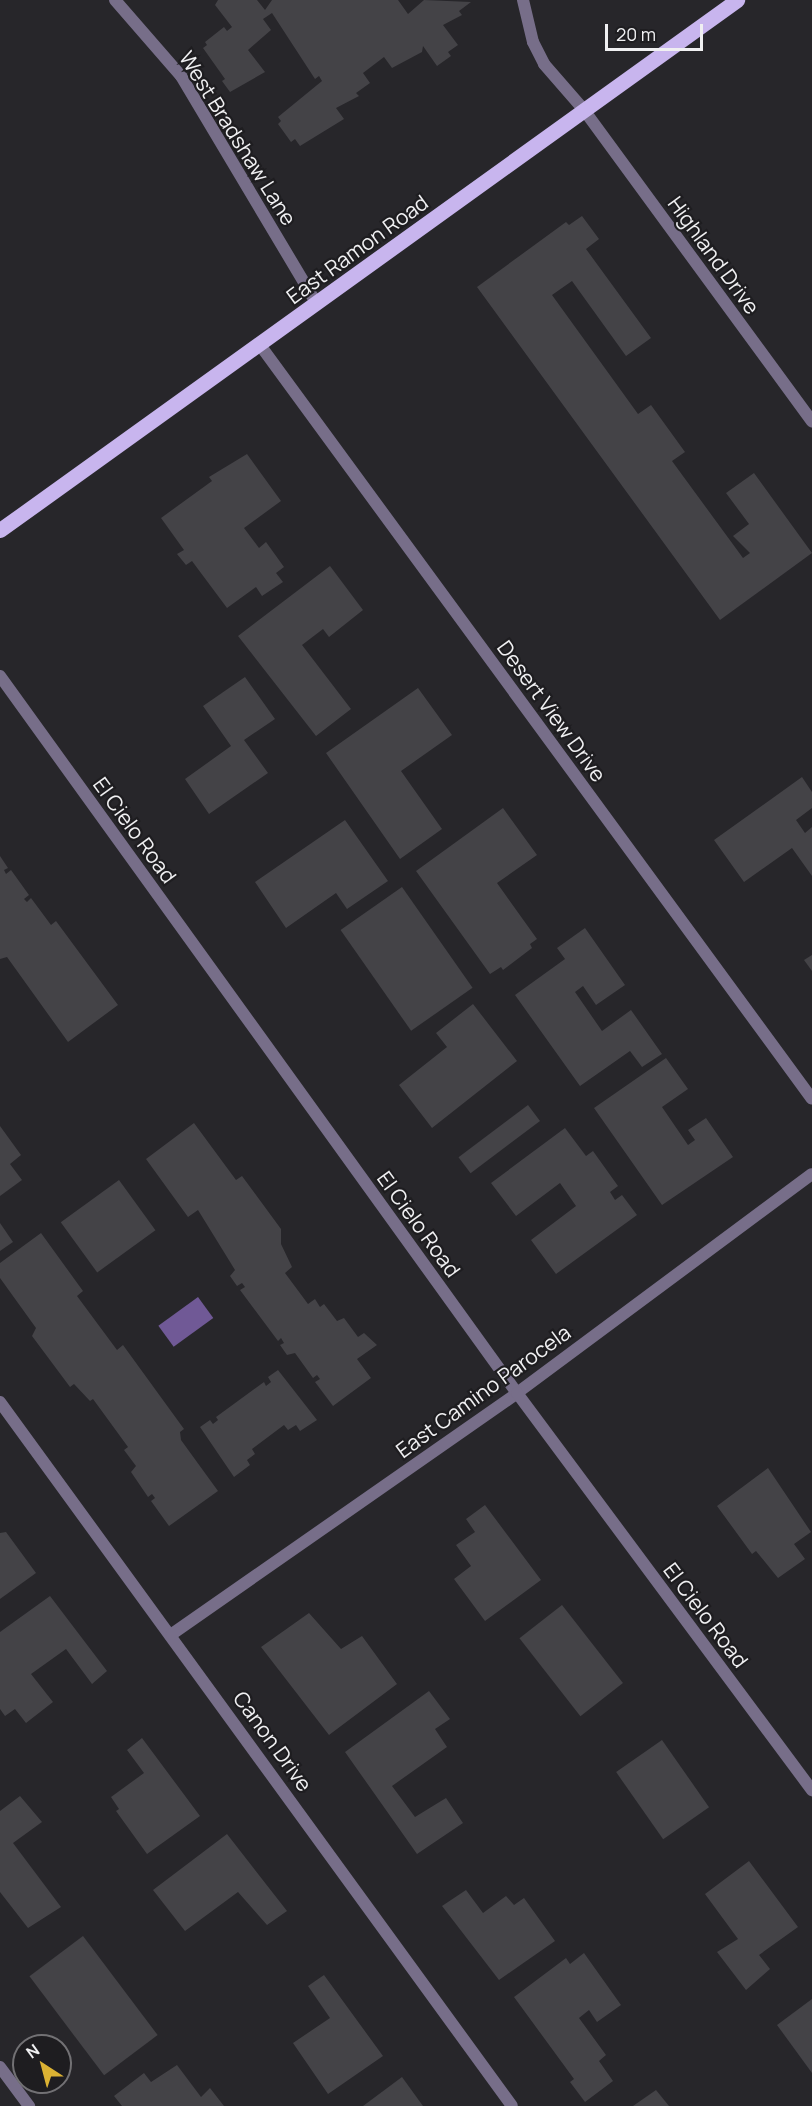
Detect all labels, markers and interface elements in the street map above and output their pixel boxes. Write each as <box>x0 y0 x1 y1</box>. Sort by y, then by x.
scale bar <box>608 12 706 50</box>
text: 20 m <box>616 22 656 46</box>
street label: West Bradshaw Lane <box>174 46 302 230</box>
street label: East Ramon Road <box>281 189 433 309</box>
street label: Highland Drive <box>663 191 765 319</box>
street label: Desert View Drive <box>492 636 612 786</box>
street label: El Cielo Road <box>88 772 182 888</box>
street label: El Cielo Road <box>372 1166 466 1282</box>
street label: East Camino Parocela <box>391 1319 575 1463</box>
street label: El Cielo Road <box>658 1558 754 1672</box>
street label: Canon Drive <box>228 1686 318 1796</box>
north arrow <box>12 2034 72 2094</box>
text: N <box>21 2039 44 2063</box>

